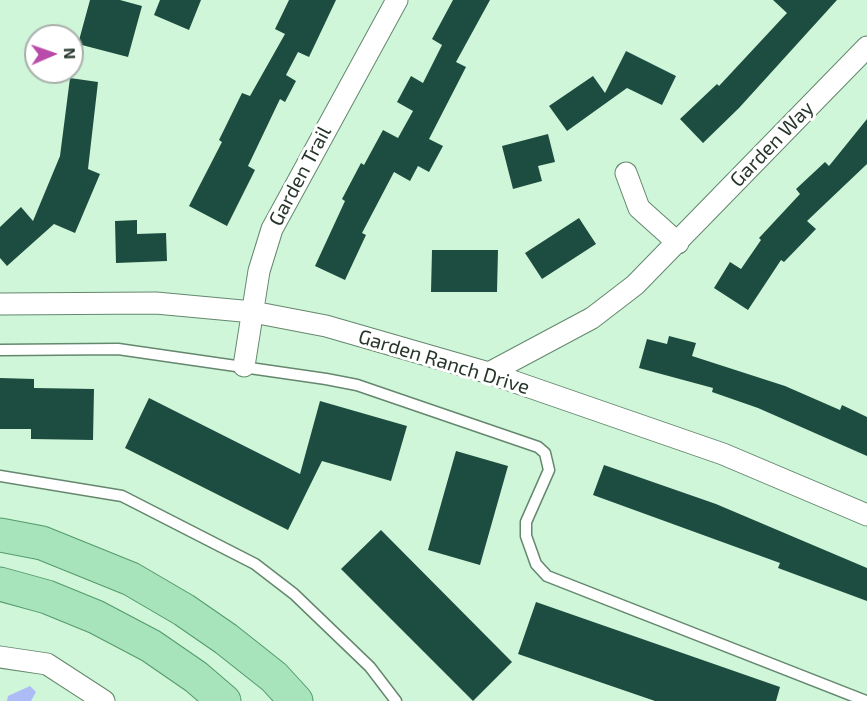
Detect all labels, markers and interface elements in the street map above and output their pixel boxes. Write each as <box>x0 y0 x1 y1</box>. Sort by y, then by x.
north arrow <box>24 24 84 84</box>
text: N <box>61 47 80 60</box>
street label: Garden Way <box>725 96 819 192</box>
street label: Garden Trail <box>264 122 336 230</box>
street label: Garden Ranch Drive <box>355 325 533 399</box>

